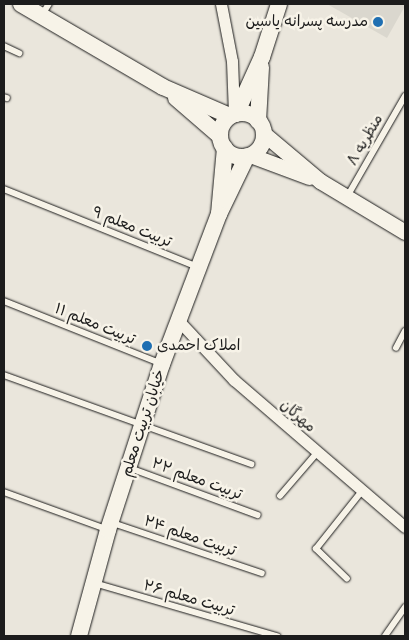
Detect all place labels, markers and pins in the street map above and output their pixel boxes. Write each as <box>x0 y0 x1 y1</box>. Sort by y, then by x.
place label: مدرسه پسرانه یاسین <box>245 13 368 31</box>
marker: مدرسه پسرانه یاسین <box>372 16 384 28</box>
place label: املاک احمدی <box>157 337 240 355</box>
marker: املاک احمدی <box>141 340 153 352</box>

